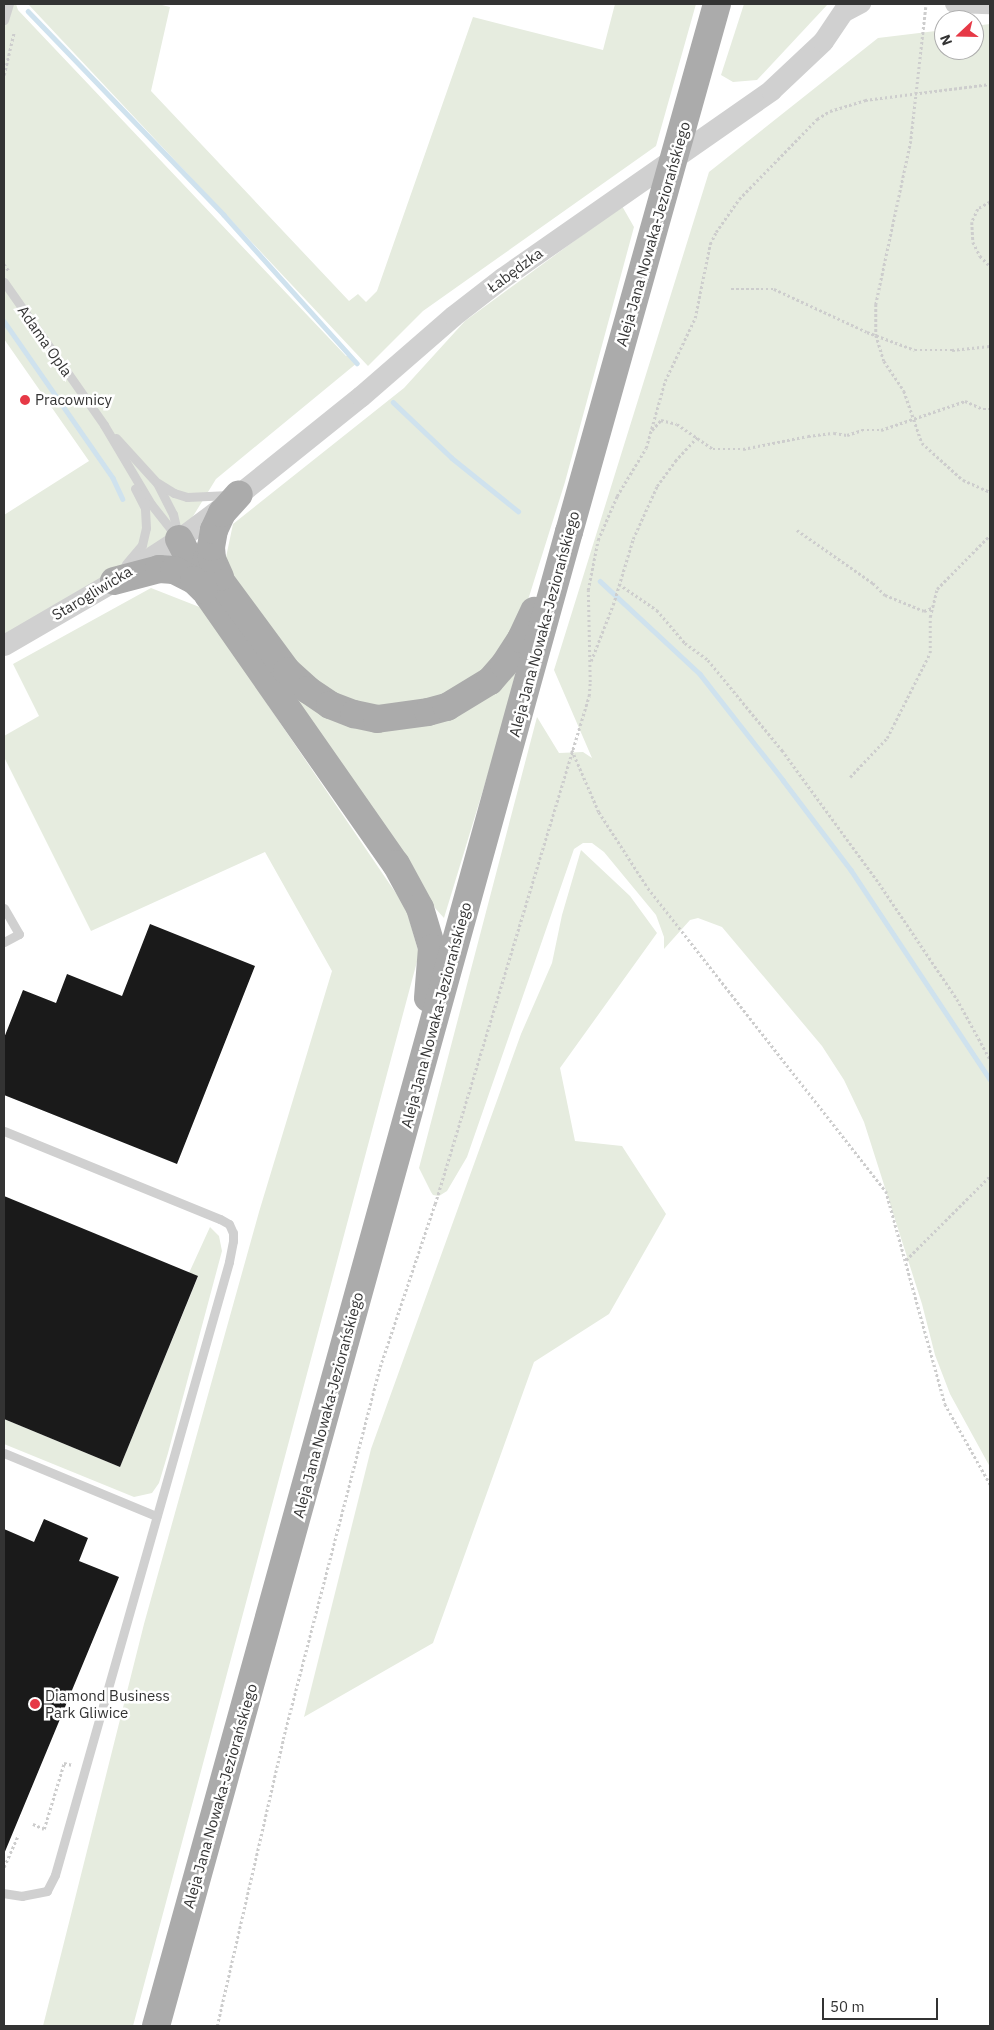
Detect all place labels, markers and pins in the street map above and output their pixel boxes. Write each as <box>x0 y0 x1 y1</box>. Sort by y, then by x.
place label: Pracownicy <box>35 391 112 409</box>
marker: Pracownicy <box>19 394 31 406</box>
place label: Diamond Business Park Gliwice <box>45 1686 170 1721</box>
marker: Diamond Business Park Gliwice <box>29 1698 41 1710</box>

